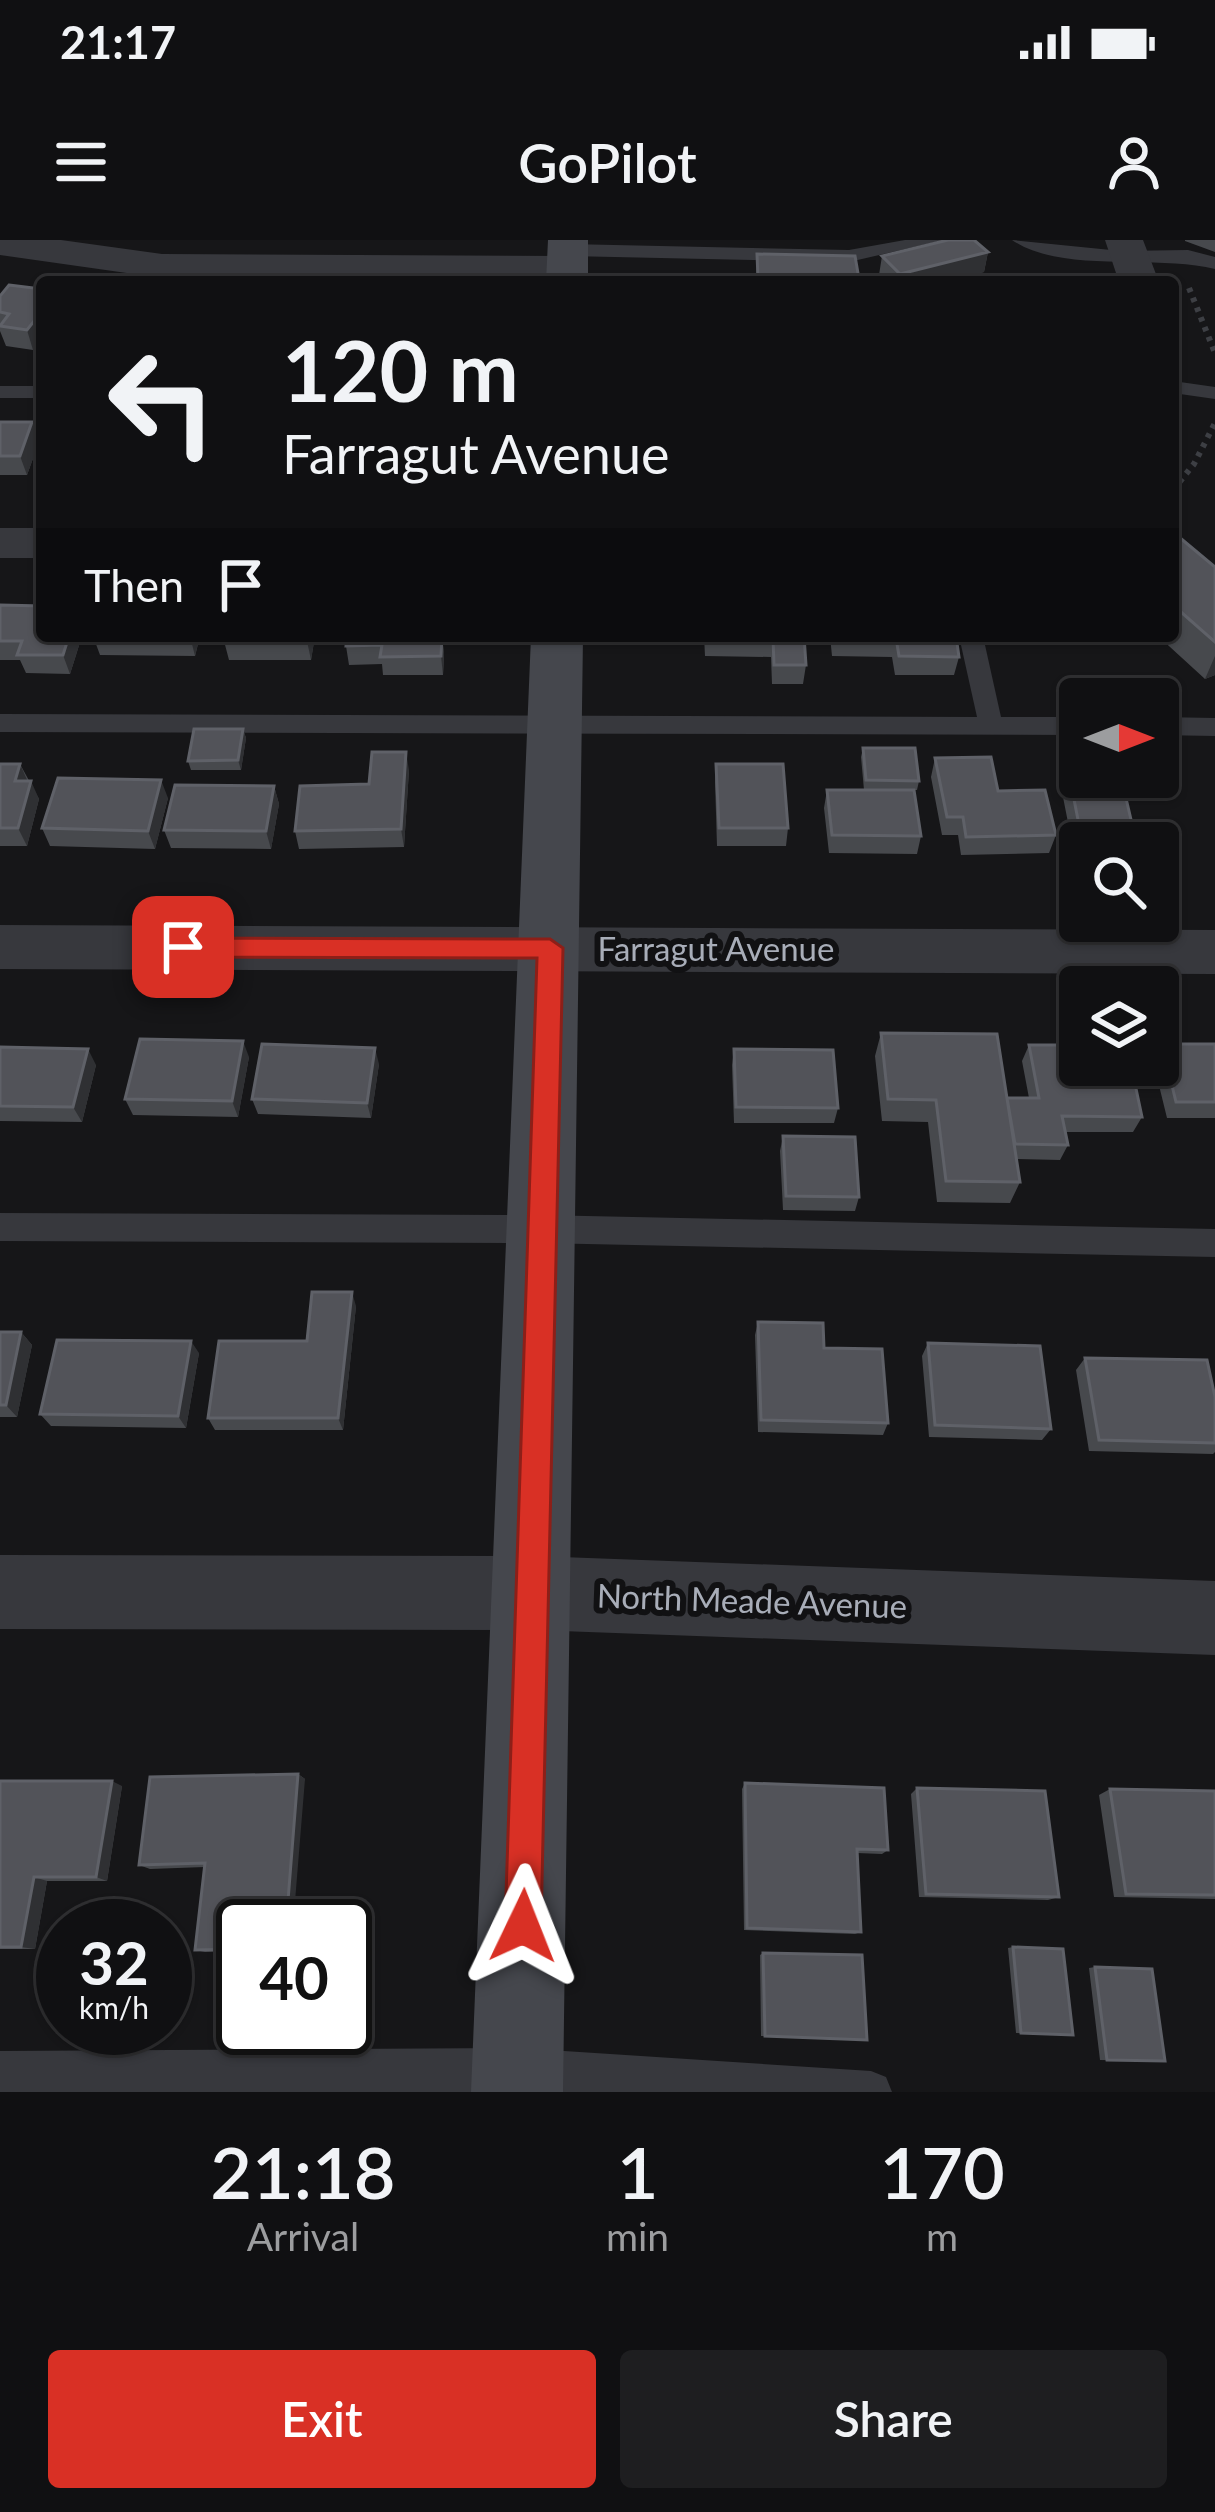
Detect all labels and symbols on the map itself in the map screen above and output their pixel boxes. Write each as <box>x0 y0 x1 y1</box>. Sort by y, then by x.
north arrow <box>1059 678 1179 798</box>
pin <box>132 896 234 998</box>
street label: Farragut Avenue <box>598 928 834 968</box>
street label: North Meade Avenue <box>596 1575 908 1625</box>
position arrow <box>460 1863 586 1989</box>
speed limit sign: 40 <box>216 1899 372 2055</box>

